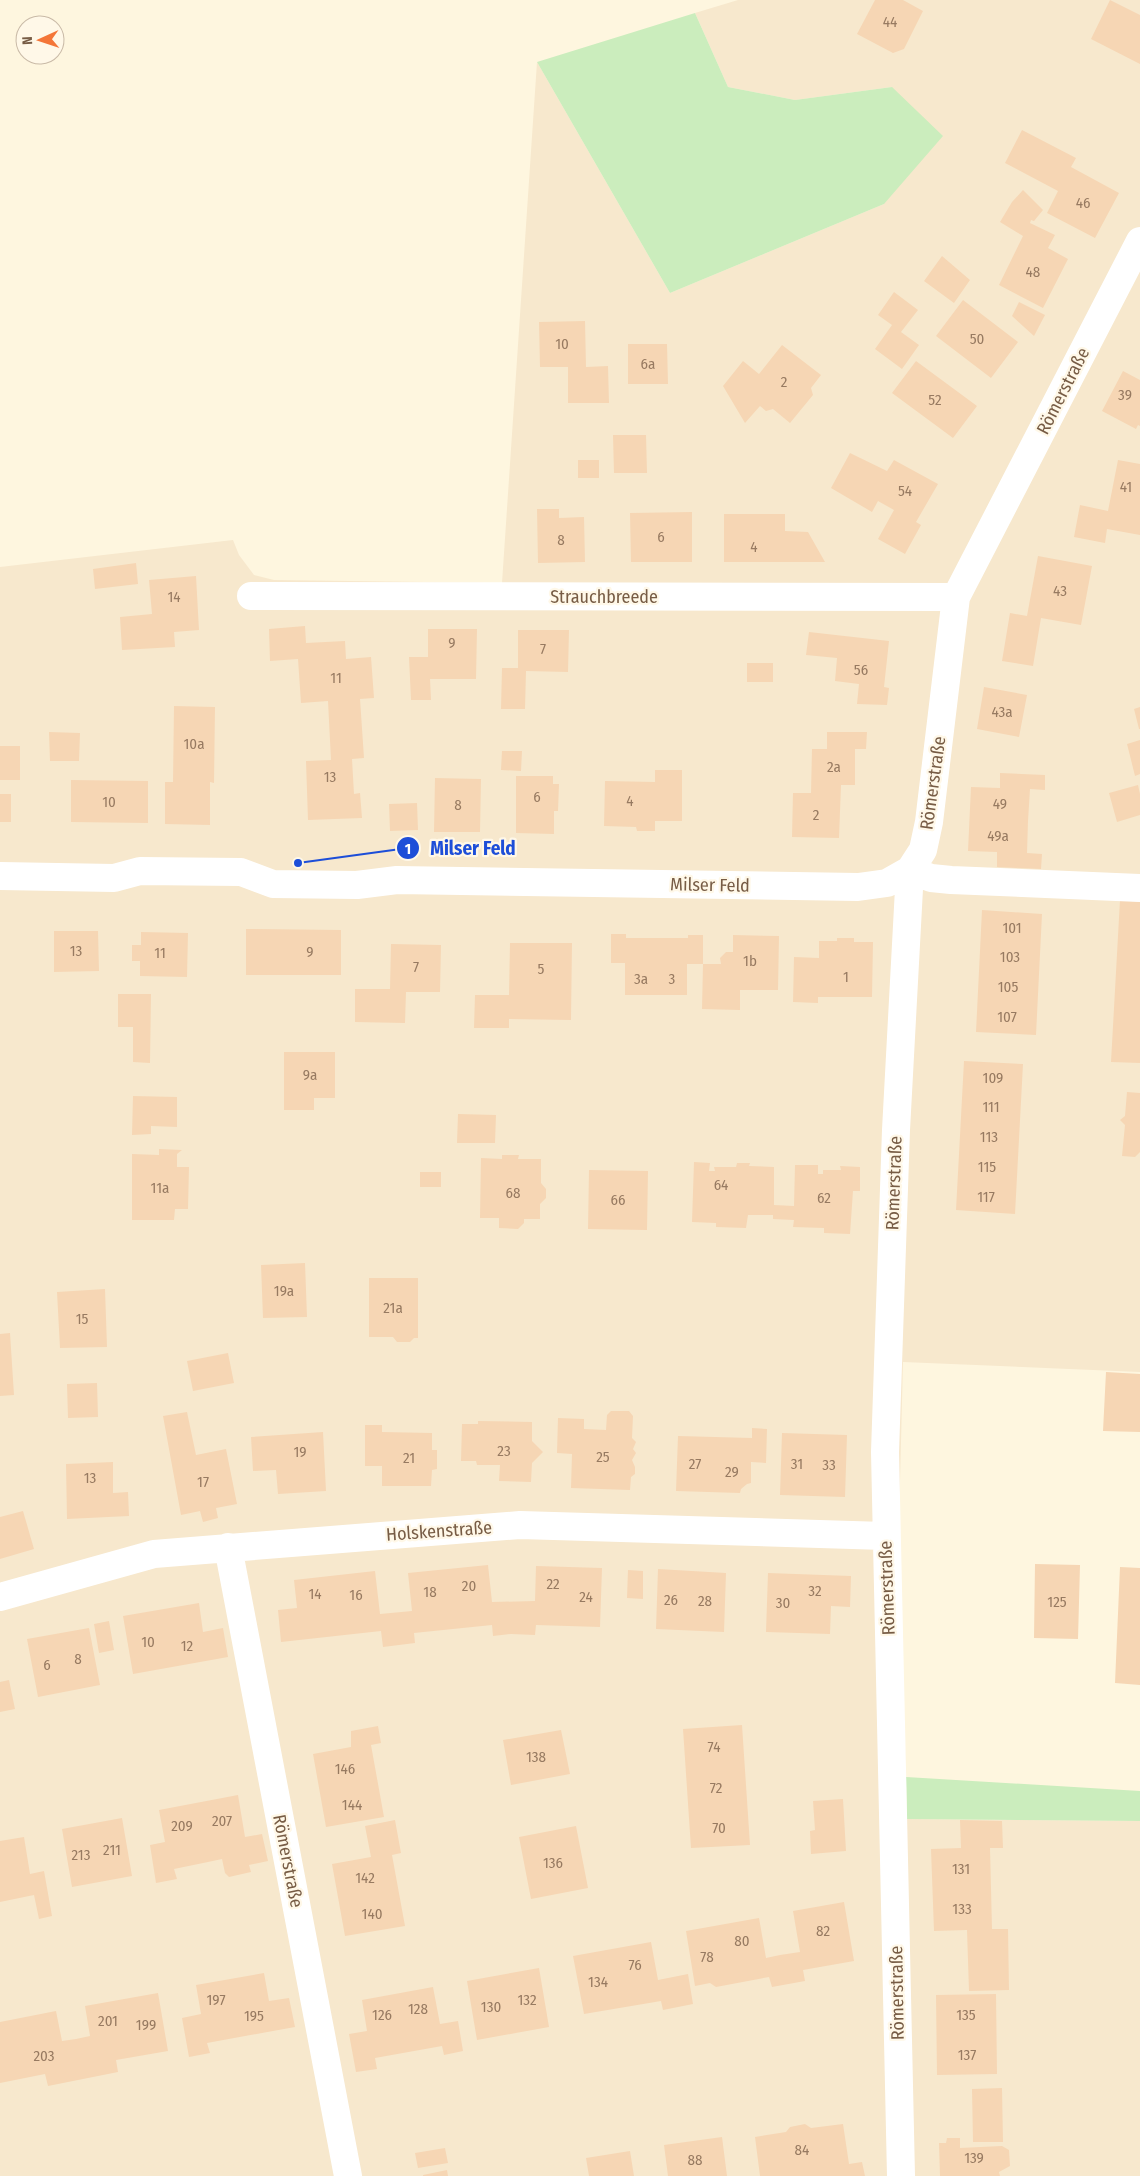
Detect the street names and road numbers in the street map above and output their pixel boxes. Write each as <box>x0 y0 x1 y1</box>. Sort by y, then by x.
street label: Römerstraße <box>1032 344 1094 438</box>
street label: Strauchbreede <box>550 586 658 608</box>
street label: Römerstraße <box>916 735 950 831</box>
street label: Milser Feld <box>670 873 750 897</box>
street label: Römerstraße <box>881 1135 907 1231</box>
street label: Holskenstraße <box>385 1516 493 1546</box>
street label: Römerstraße <box>874 1540 900 1636</box>
street label: Römerstraße <box>268 1813 308 1910</box>
street label: Römerstraße <box>885 1946 909 2040</box>

